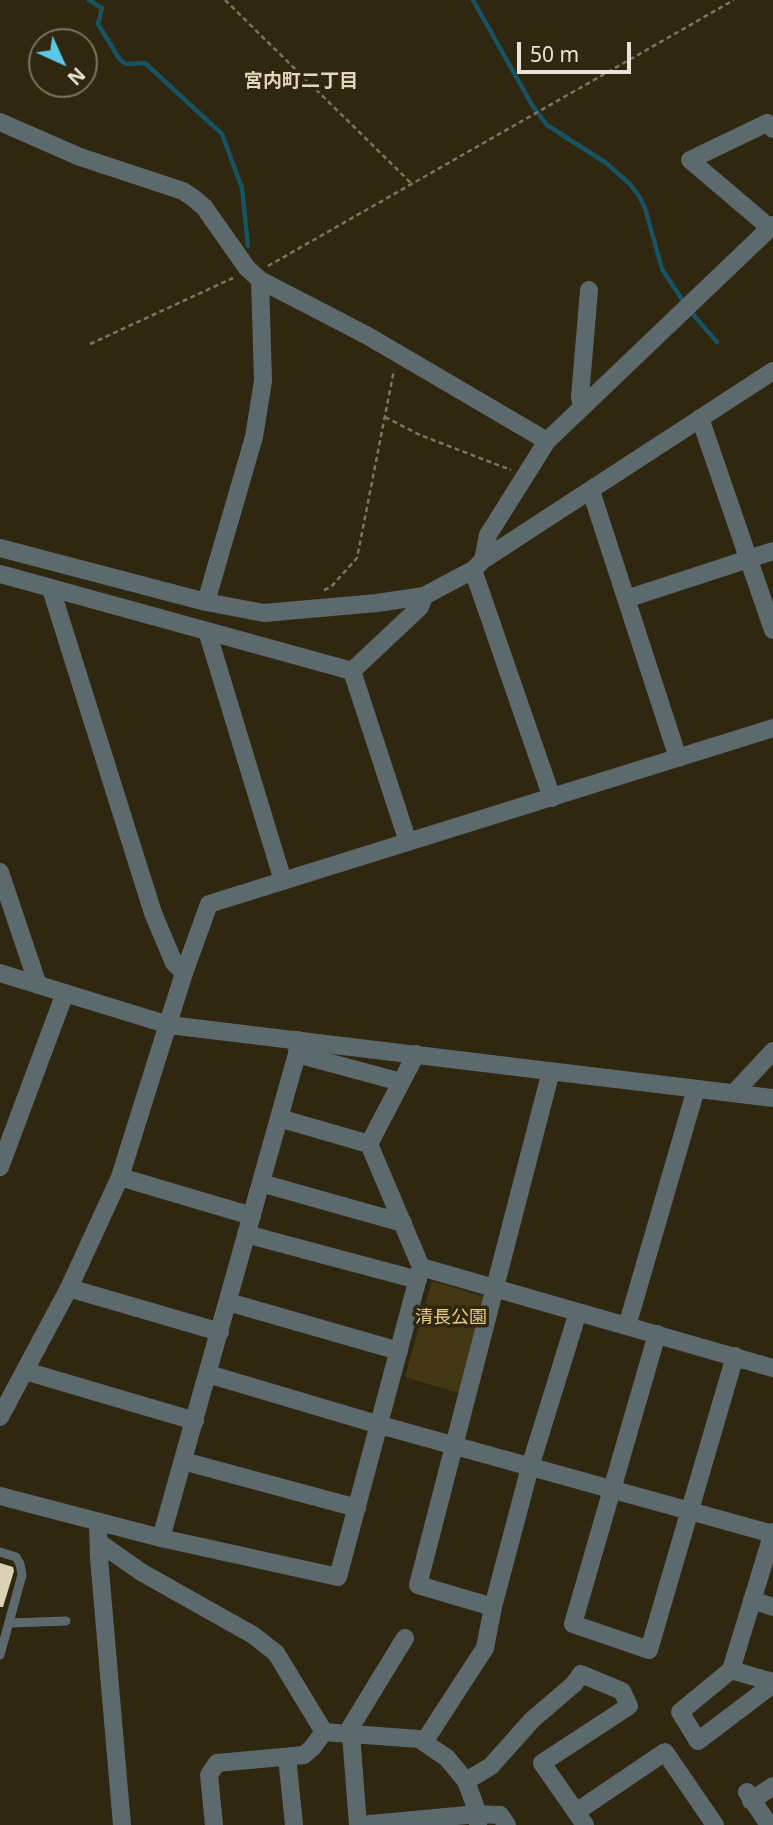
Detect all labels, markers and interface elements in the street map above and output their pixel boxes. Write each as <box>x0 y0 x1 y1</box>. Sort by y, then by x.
north arrow <box>28 28 98 98</box>
scale bar <box>521 28 635 72</box>
text: 50 m <box>530 40 579 68</box>
text: N <box>62 62 91 91</box>
district label: 宮内町二丁目 <box>244 71 358 93</box>
park label: 清長公園 <box>415 1307 487 1329</box>

